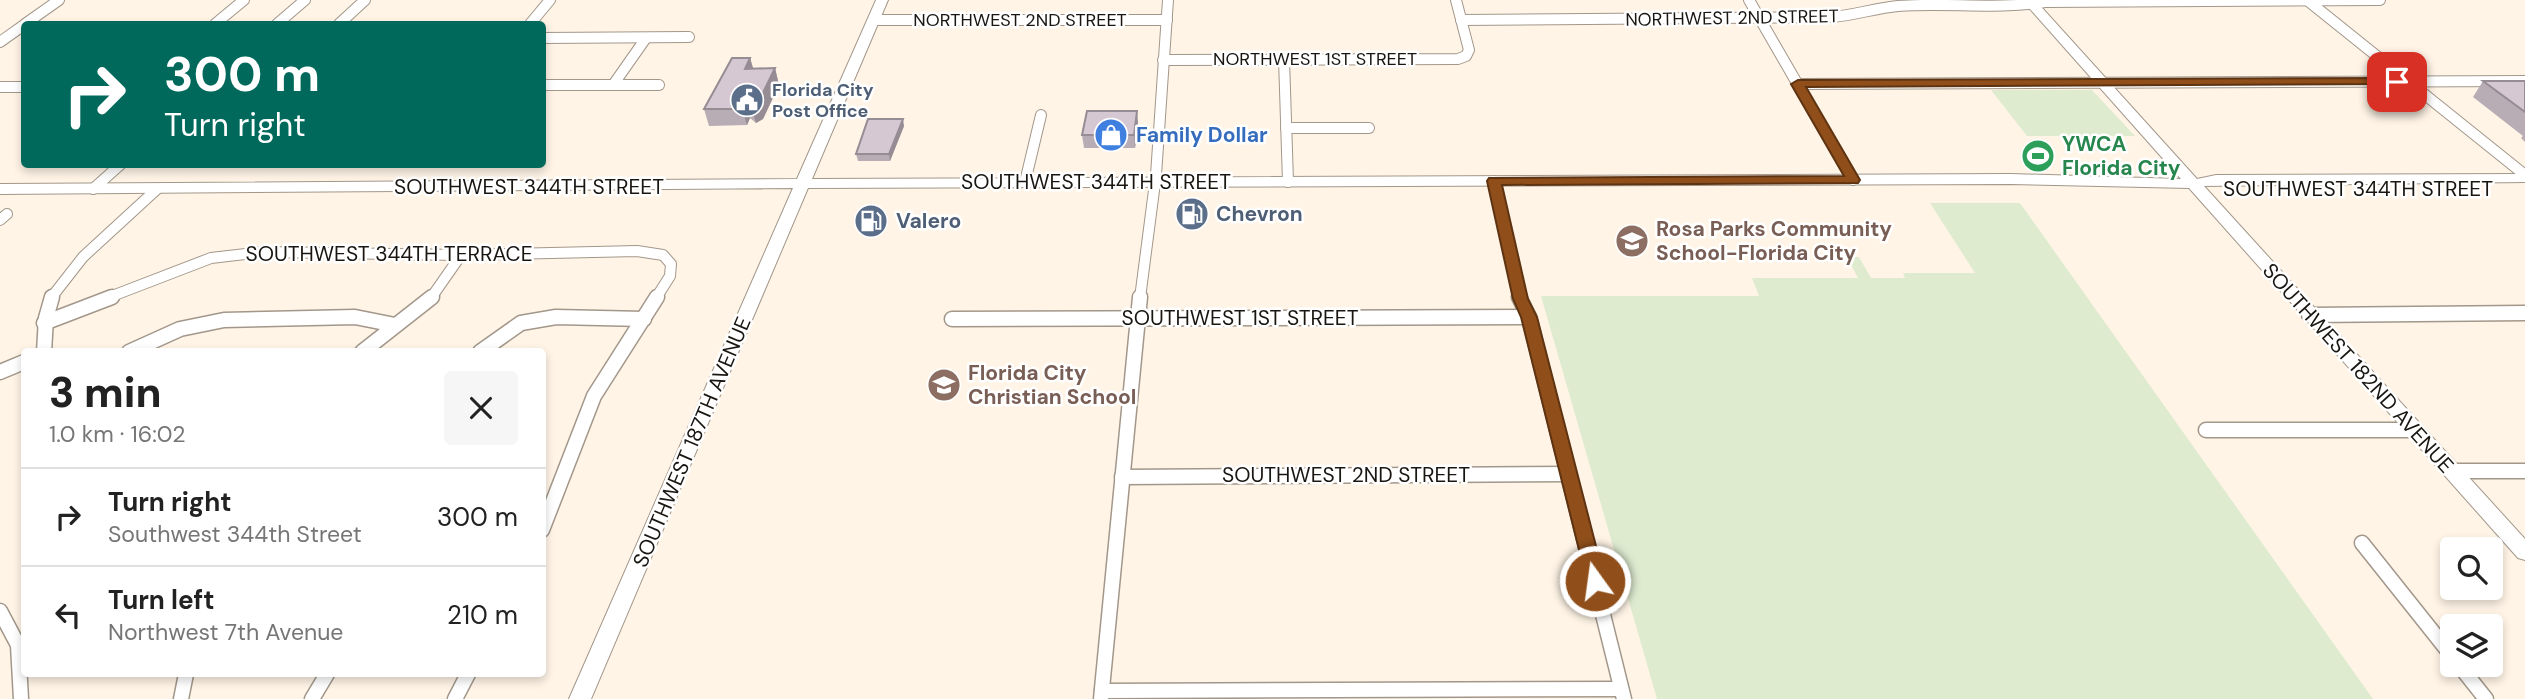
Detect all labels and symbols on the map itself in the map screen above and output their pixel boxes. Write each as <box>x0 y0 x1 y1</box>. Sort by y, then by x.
street label: NORTHWEST 2ND STREET <box>1625 4 1839 32</box>
street label: NORTHWEST 2ND STREET <box>913 8 1127 32</box>
street label: NORTHWEST 1ST STREET <box>1213 47 1417 71</box>
pin <box>2367 52 2427 112</box>
place label: Florida City Post Office <box>772 78 874 123</box>
public building icon: Florida City Post Office <box>728 81 766 119</box>
shop icon: Family Dollar <box>1092 116 1130 154</box>
place label: Family Dollar <box>1136 121 1268 149</box>
place label: YWCA Florida City <box>2062 130 2181 182</box>
sports icon: YWCA Florida City <box>2019 137 2057 175</box>
street label: SOUTHWEST 344TH STREET <box>961 168 1231 196</box>
street label: SOUTHWEST 344TH STREET <box>394 173 664 201</box>
street label: SOUTHWEST 344TH STREET <box>2223 175 2493 203</box>
fuel station icon: Chevron <box>1173 195 1211 233</box>
place label: Chevron <box>1216 200 1303 228</box>
fuel station icon: Valero <box>852 202 890 240</box>
place label: Valero <box>896 207 961 235</box>
place label: Rosa Parks Community School-Florida City <box>1656 215 1892 267</box>
school or university icon: Rosa Parks Community School-Florida City <box>1613 222 1651 260</box>
street label: SOUTHWEST 344TH TERRACE <box>245 240 533 268</box>
street label: SOUTHWEST 182ND AVENUE <box>2256 257 2460 479</box>
street label: SOUTHWEST 1ST STREET <box>1122 304 1359 332</box>
street label: SOUTHWEST 187TH AVENUE <box>627 313 757 571</box>
place label: Florida City Christian School <box>968 359 1136 411</box>
school or university icon: Florida City Christian School <box>925 366 963 404</box>
street label: SOUTHWEST 2ND STREET <box>1222 461 1470 489</box>
position arrow <box>1558 544 1632 618</box>

